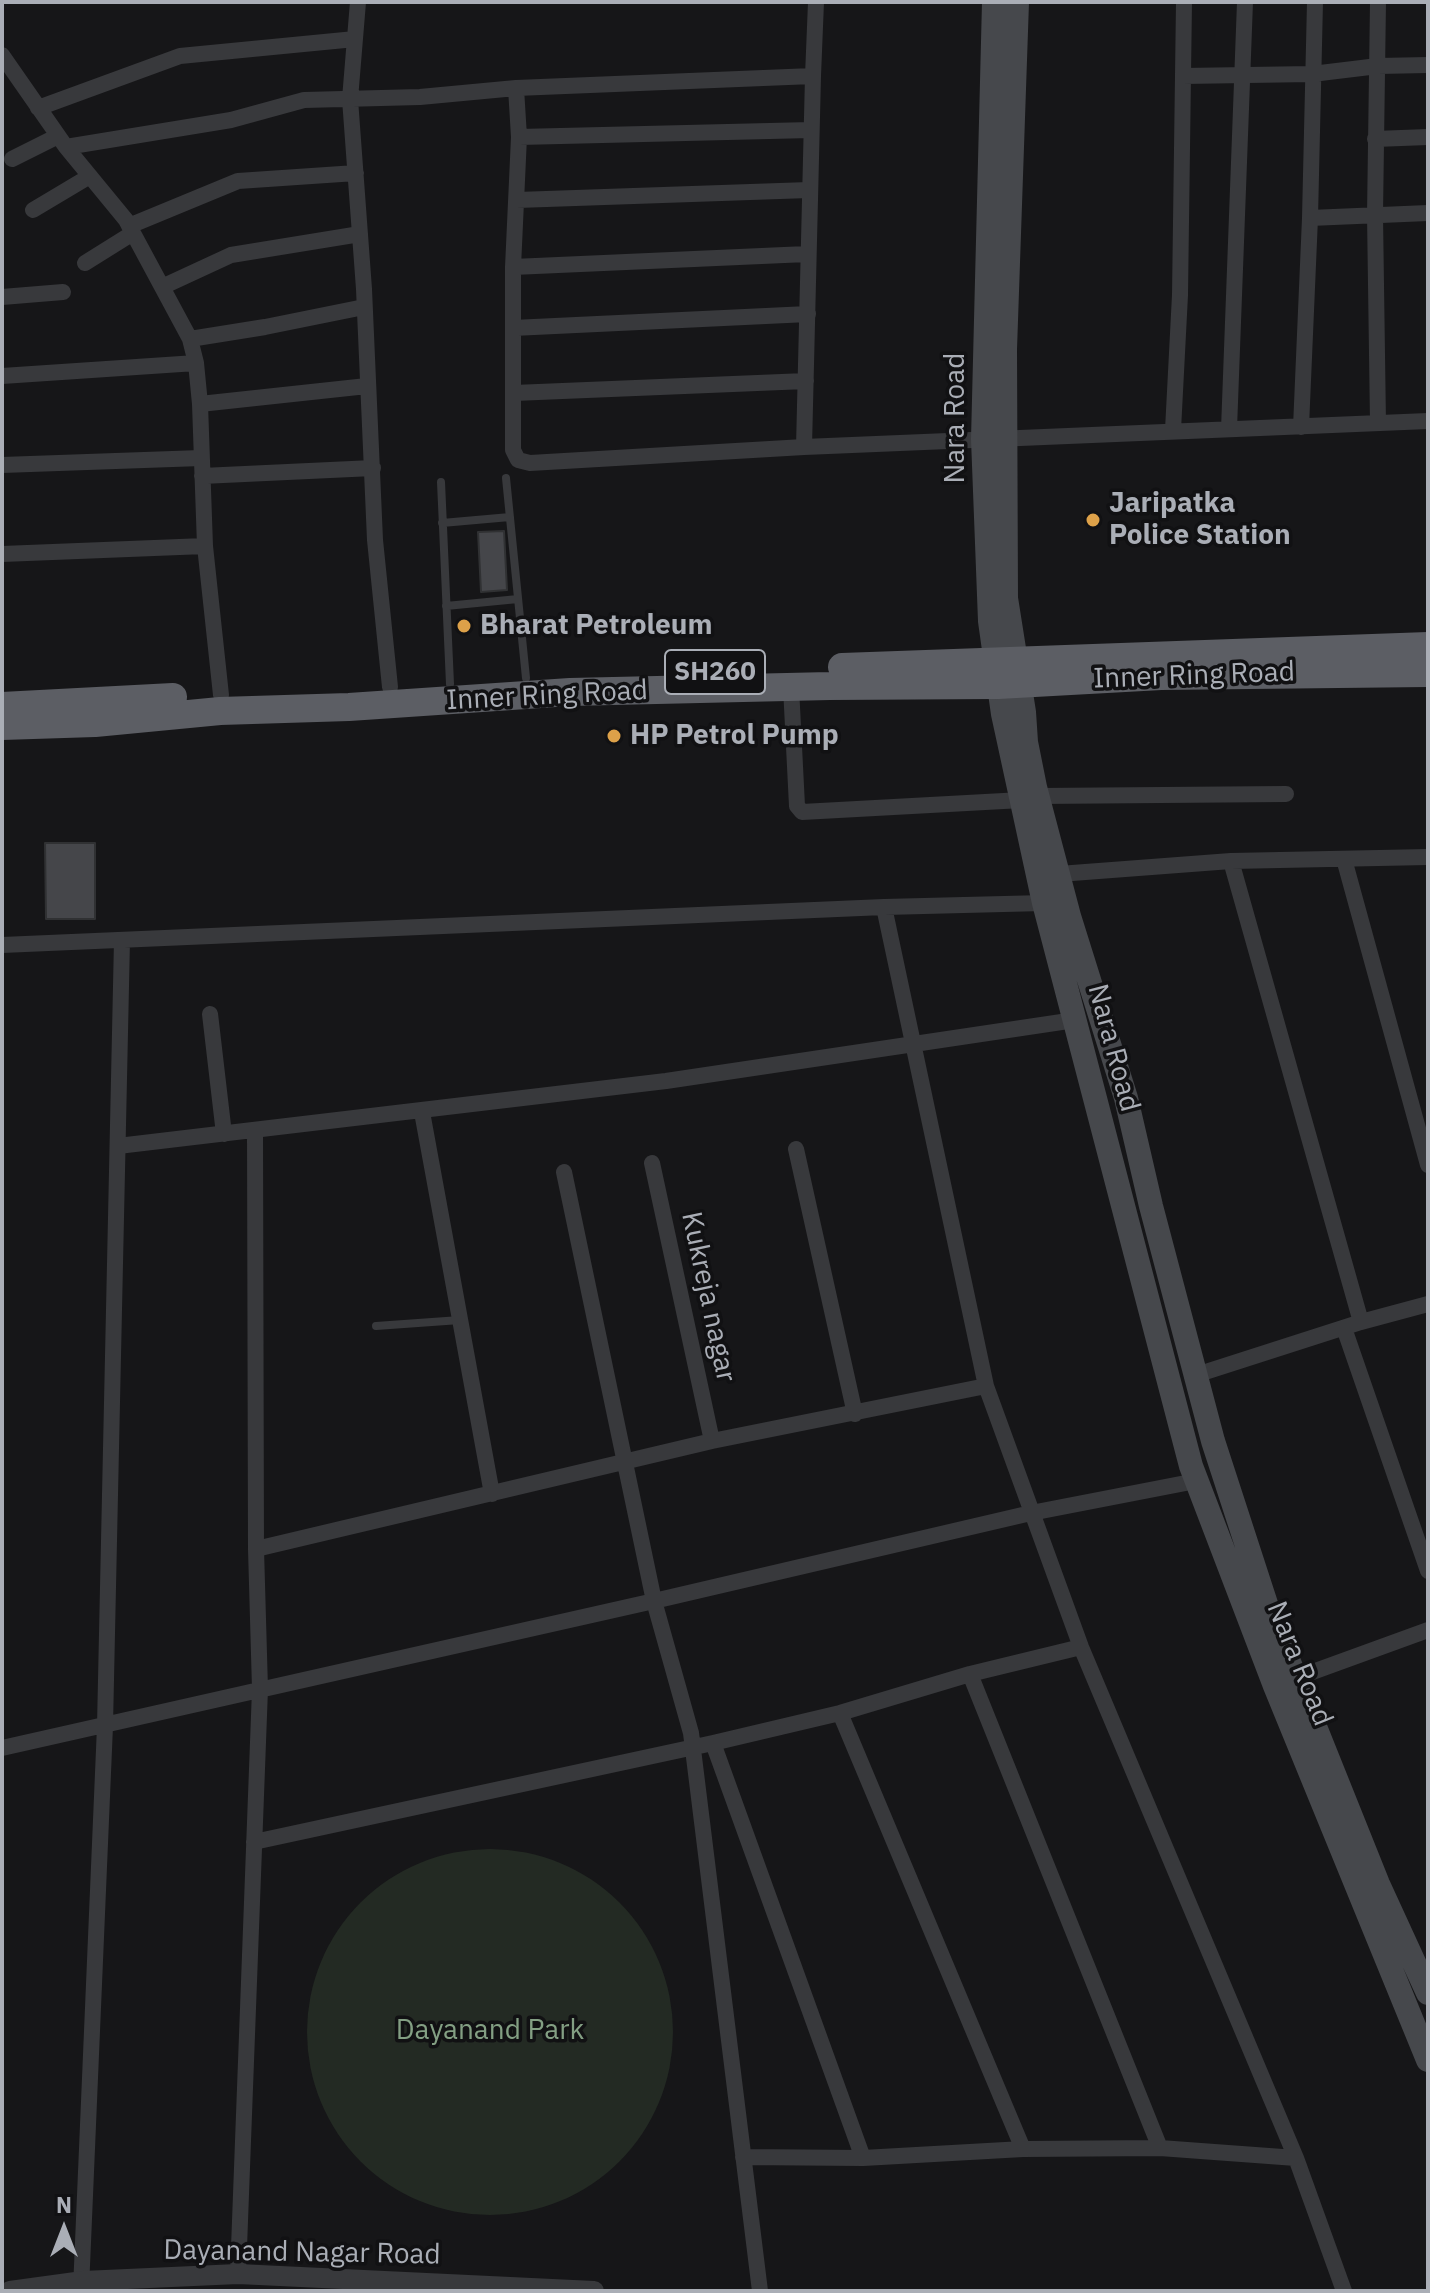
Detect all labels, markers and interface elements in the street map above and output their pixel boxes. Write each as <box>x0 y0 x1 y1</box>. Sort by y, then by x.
street label: Nara Road <box>939 353 973 483</box>
place label: Jaripatka Police Station <box>1109 487 1291 553</box>
marker: Jaripatka Police Station <box>1084 511 1102 529</box>
place label: Bharat Petroleum <box>480 609 712 643</box>
marker: Bharat Petroleum <box>455 617 473 635</box>
road number: SH260 <box>665 650 765 694</box>
street label: Inner Ring Road <box>1093 656 1295 696</box>
street label: Inner Ring Road <box>445 674 649 718</box>
place label: HP Petrol Pump <box>630 719 839 753</box>
marker: HP Petrol Pump <box>605 727 623 745</box>
street label: Nara Road <box>1080 980 1146 1116</box>
street label: Kukreja nagar <box>674 1209 742 1385</box>
street label: Nara Road <box>1259 1597 1339 1731</box>
park label: Dayanand Park <box>396 2014 584 2048</box>
north arrow <box>24 2189 104 2269</box>
text: N <box>56 2190 72 2219</box>
street label: Dayanand Nagar Road <box>163 2234 441 2272</box>

